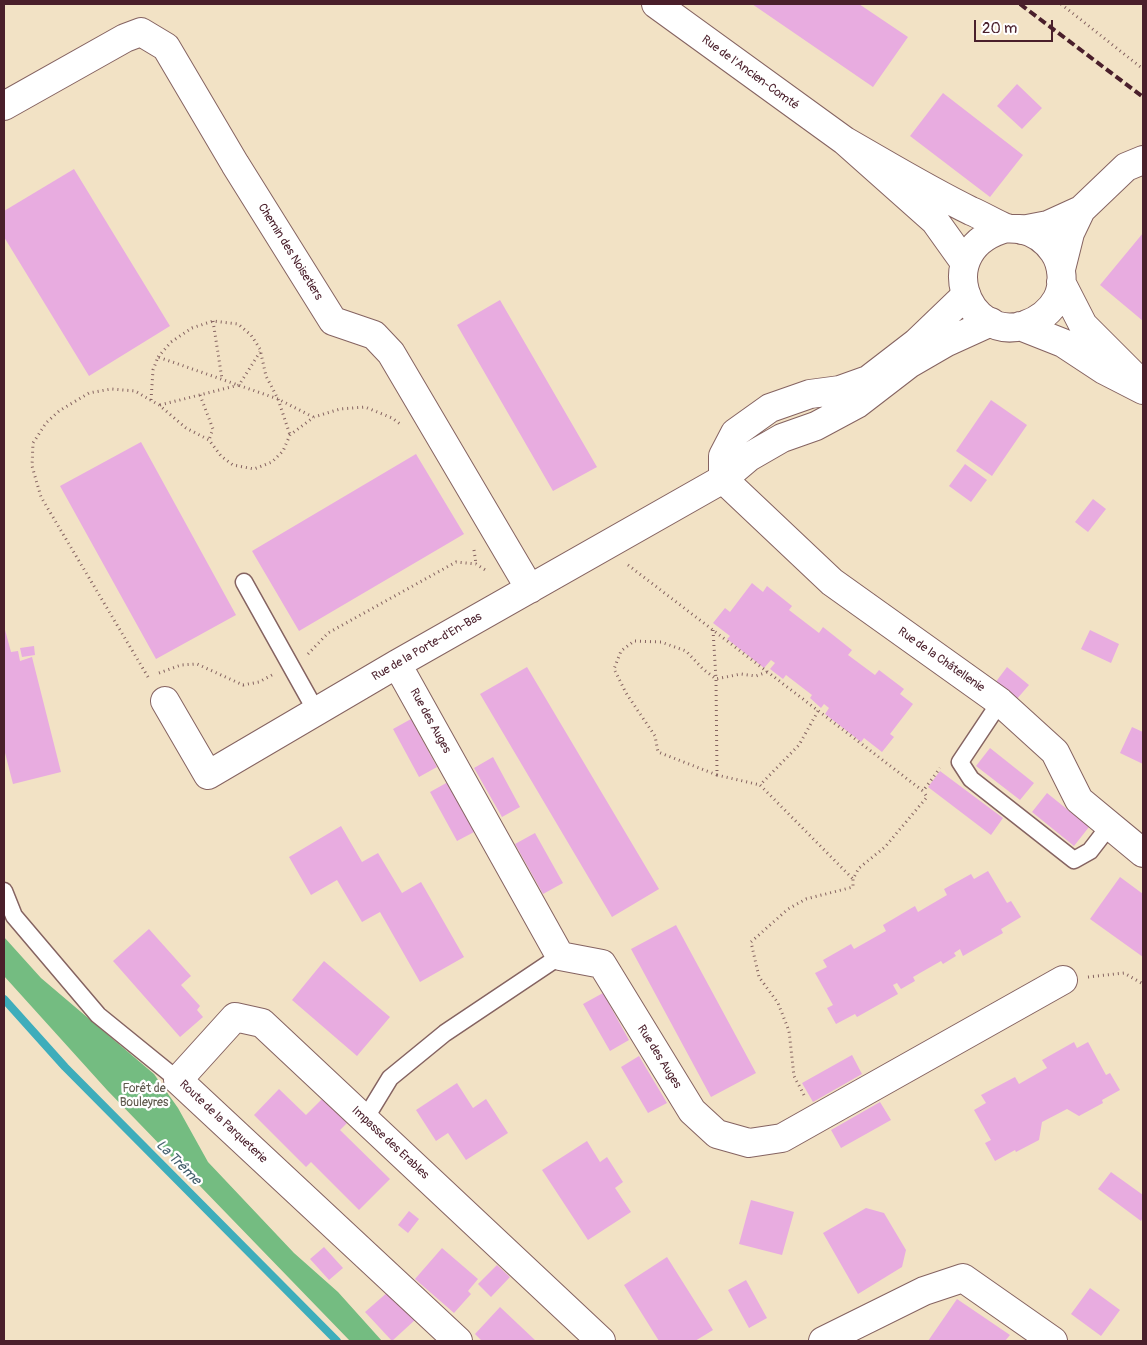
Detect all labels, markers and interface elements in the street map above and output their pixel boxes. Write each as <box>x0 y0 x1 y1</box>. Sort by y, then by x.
scale bar <box>977 10 1056 42</box>
text: 20 m <box>982 19 1017 38</box>
street label: Rue de l'Ancien-Comté <box>698 33 802 113</box>
street label: Chemin des Noisetiers <box>254 201 326 303</box>
street label: Rue de la Porte-d'En-Bas <box>370 610 484 684</box>
street label: Rue de la Châtellenie <box>895 625 987 695</box>
street label: Rue des Auges <box>406 686 454 756</box>
street label: Rue des Auges <box>634 1023 684 1091</box>
street label: Route de la Parqueterie <box>176 1078 270 1166</box>
park label: Forêt de Bouleyres <box>120 1082 168 1110</box>
street label: Impasse des Erables <box>348 1103 432 1183</box>
water label: La Trême <box>152 1137 204 1189</box>

